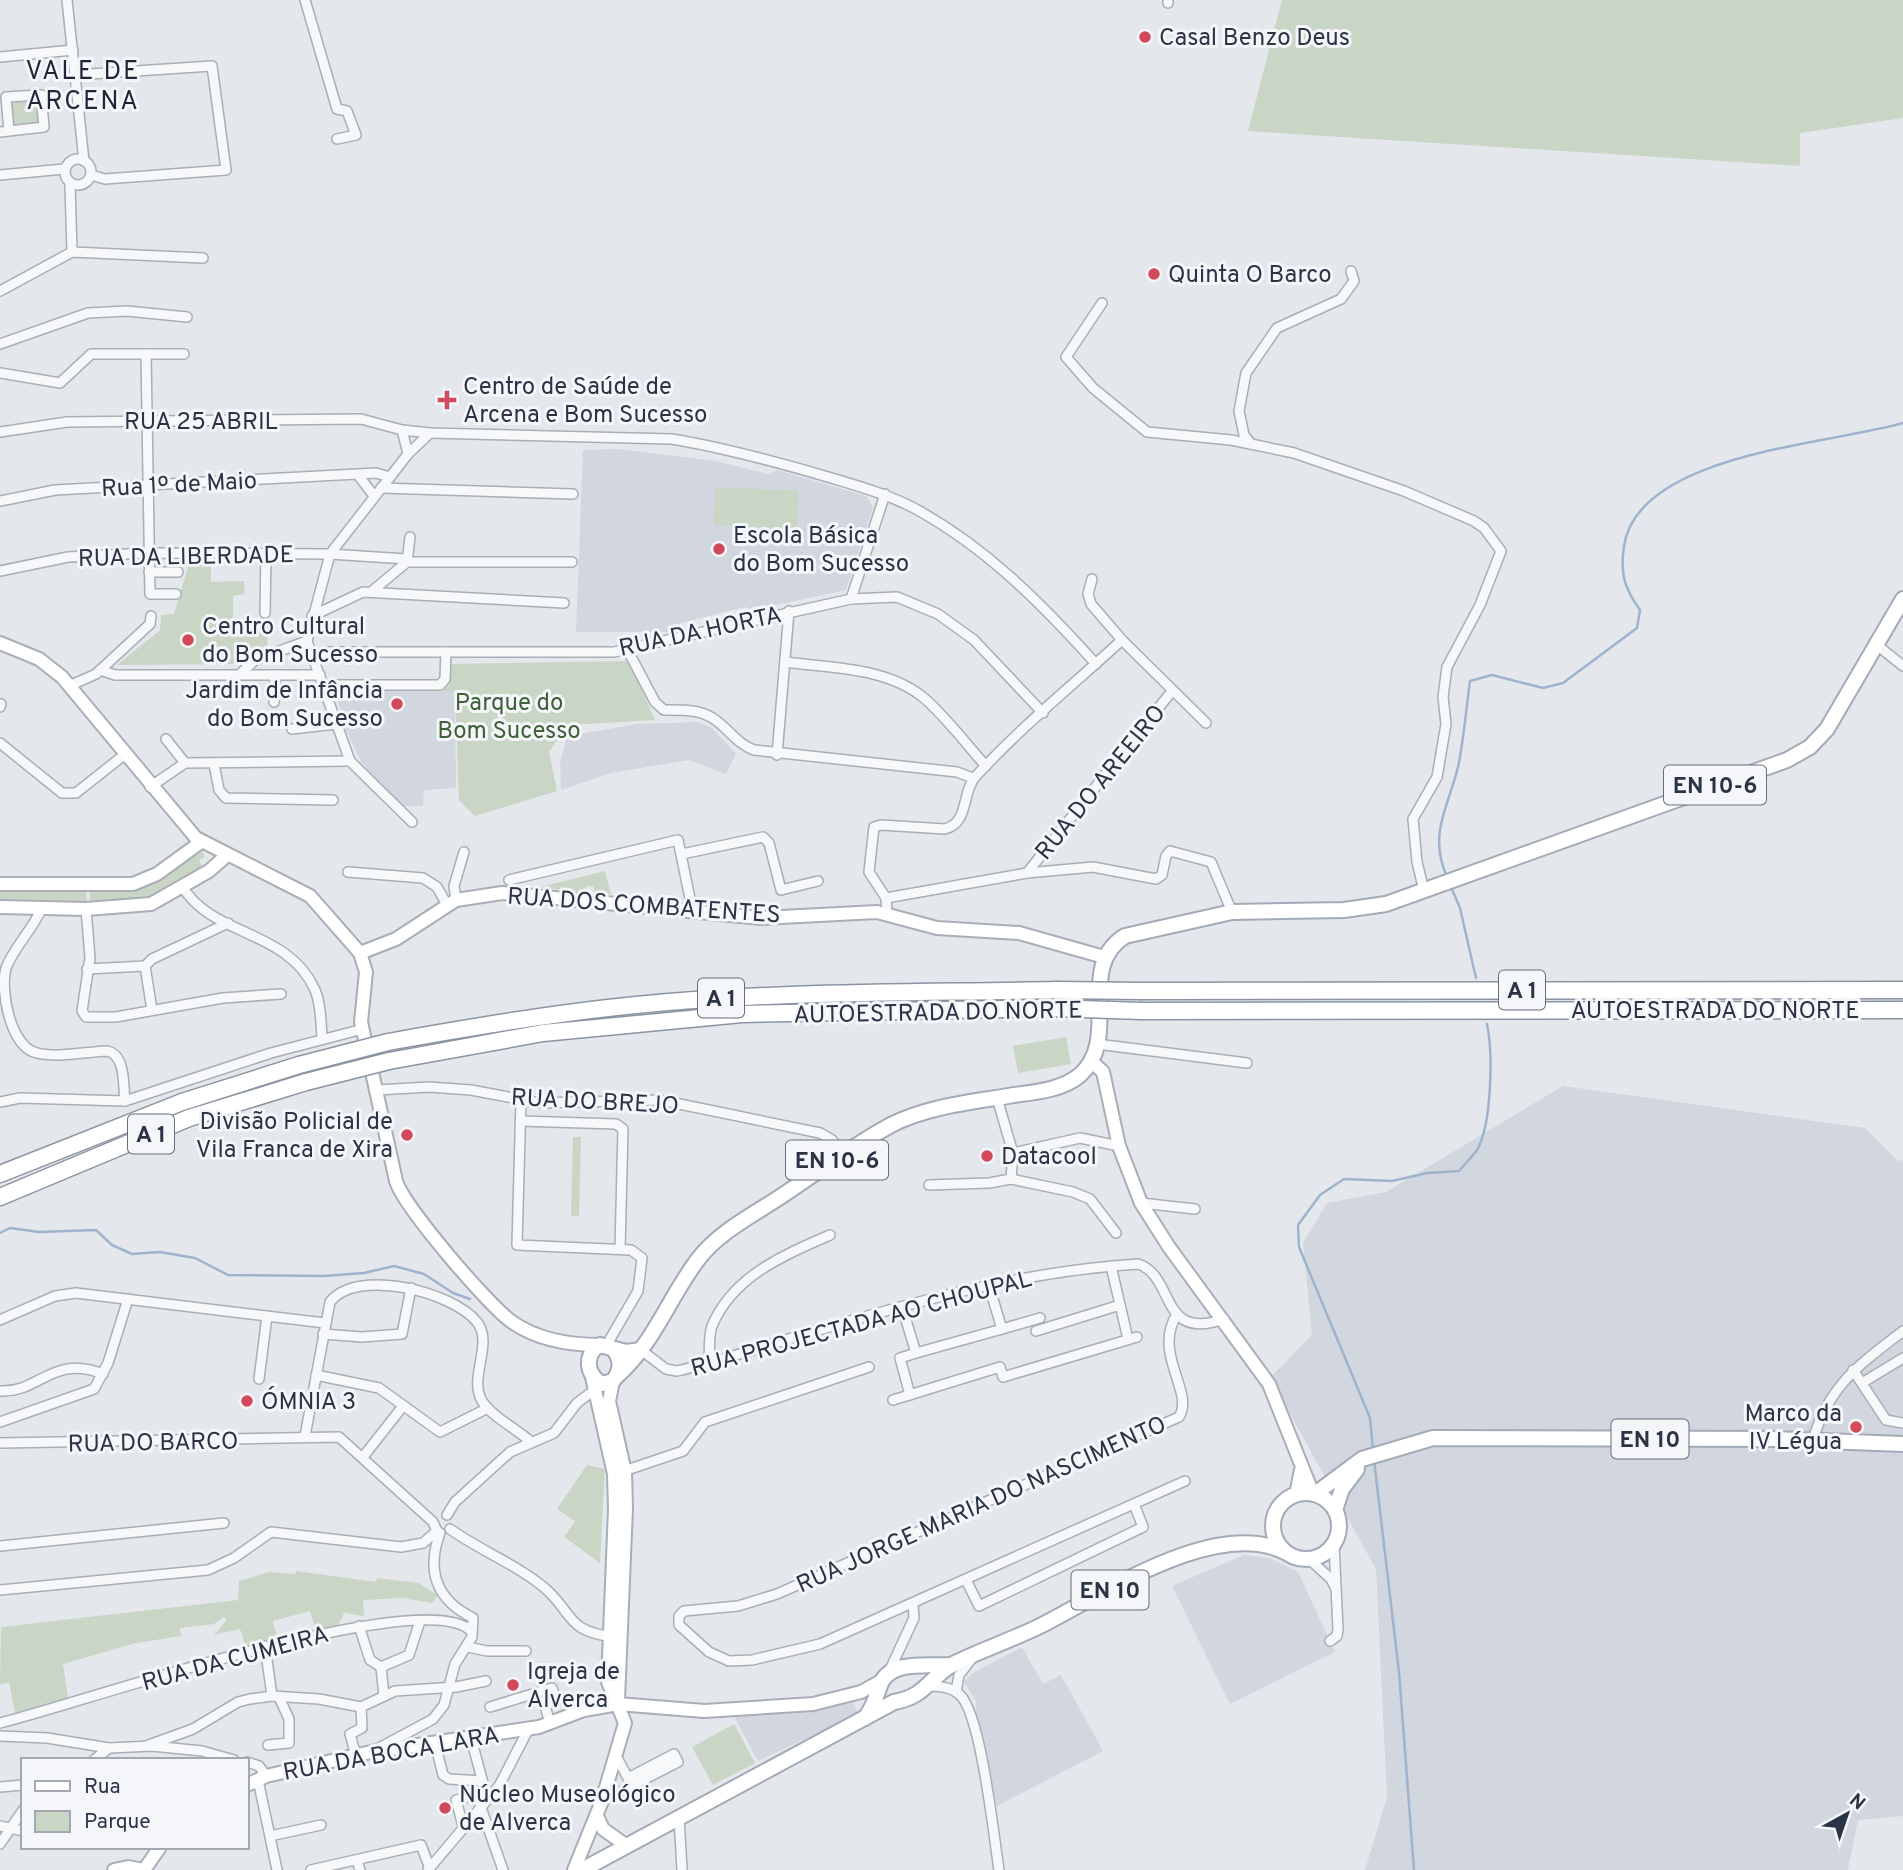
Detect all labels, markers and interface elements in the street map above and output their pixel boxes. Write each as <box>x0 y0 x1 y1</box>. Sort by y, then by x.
place label: Casal Benzo Deus <box>1159 24 1350 54</box>
marker: Casal Benzo Deus <box>1137 29 1153 45</box>
district label: VALE DE ARCENA <box>25 56 141 119</box>
place label: Quinta O Barco <box>1168 261 1332 291</box>
marker: Quinta O Barco <box>1146 266 1162 282</box>
place label: Centro de Saúde de Arcena e Bom Sucesso <box>463 373 707 431</box>
marker: Centro de Saúde de Arcena e Bom Sucesso <box>437 390 457 410</box>
street label: RUA 25 ABRIL <box>124 408 278 438</box>
street label: Rua 1º de Maio <box>100 467 258 505</box>
place label: Escola Básica do Bom Sucesso <box>733 522 909 580</box>
street label: RUA DA LIBERDADE <box>78 541 294 575</box>
marker: Escola Básica do Bom Sucesso <box>711 541 727 557</box>
street label: RUA DA HORTA <box>616 601 785 665</box>
place label: Centro Cultural do Bom Sucesso <box>202 613 378 671</box>
marker: Centro Cultural do Bom Sucesso <box>180 632 196 648</box>
place label: Jardim de Infância do Bom Sucesso <box>185 677 383 735</box>
park label: Parque do Bom Sucesso <box>437 689 581 747</box>
marker: Jardim de Infância do Bom Sucesso <box>389 696 405 712</box>
street label: RUA DO AREEIRO <box>1030 700 1173 867</box>
road number: EN 10-6 <box>1664 765 1766 804</box>
street label: RUA DOS COMBATENTES <box>506 882 782 932</box>
road number: A 1 <box>1499 970 1545 1009</box>
road number: A 1 <box>698 979 744 1018</box>
street label: AUTOESTRADA DO NORTE <box>793 996 1083 1032</box>
street label: AUTOESTRADA DO NORTE <box>1570 997 1860 1027</box>
street label: RUA DO BREJO <box>510 1084 680 1122</box>
place label: Divisão Policial de Vila Franca de Xira <box>196 1108 393 1166</box>
road number: A 1 <box>128 1114 174 1154</box>
marker: Divisão Policial de Vila Franca de Xira <box>399 1127 415 1143</box>
road number: EN 10-6 <box>786 1140 888 1180</box>
place label: Datacool <box>1001 1143 1097 1173</box>
marker: Datacool <box>979 1148 995 1164</box>
street label: RUA PROJECTADA AO CHOUPAL <box>688 1265 1035 1385</box>
place label: ÓMNIA 3 <box>261 1386 356 1418</box>
marker: ÓMNIA 3 <box>239 1393 255 1409</box>
place label: Marco da IV Légua <box>1744 1400 1842 1458</box>
street label: RUA JORGE MARIA DO NASCIMENTO <box>792 1410 1172 1601</box>
marker: Marco da IV Légua <box>1848 1419 1864 1435</box>
road number: EN 10 <box>1612 1420 1688 1458</box>
street label: RUA DO BARCO <box>67 1428 239 1460</box>
road number: EN 10 <box>1072 1570 1148 1610</box>
street label: RUA DA CUMEIRA <box>139 1621 332 1699</box>
place label: Igreja de Alverca <box>527 1658 620 1716</box>
marker: Igreja de Alverca <box>505 1677 521 1693</box>
street label: RUA DA BOCA LARA <box>281 1721 502 1789</box>
legend <box>21 1758 248 1849</box>
text: Rua <box>84 1774 121 1801</box>
north arrow <box>1812 1779 1882 1849</box>
place label: Núcleo Museológico de Alverca <box>459 1781 676 1839</box>
text: N <box>1844 1789 1870 1816</box>
marker: Núcleo Museológico de Alverca <box>437 1800 453 1816</box>
text: Parque <box>84 1809 151 1836</box>

